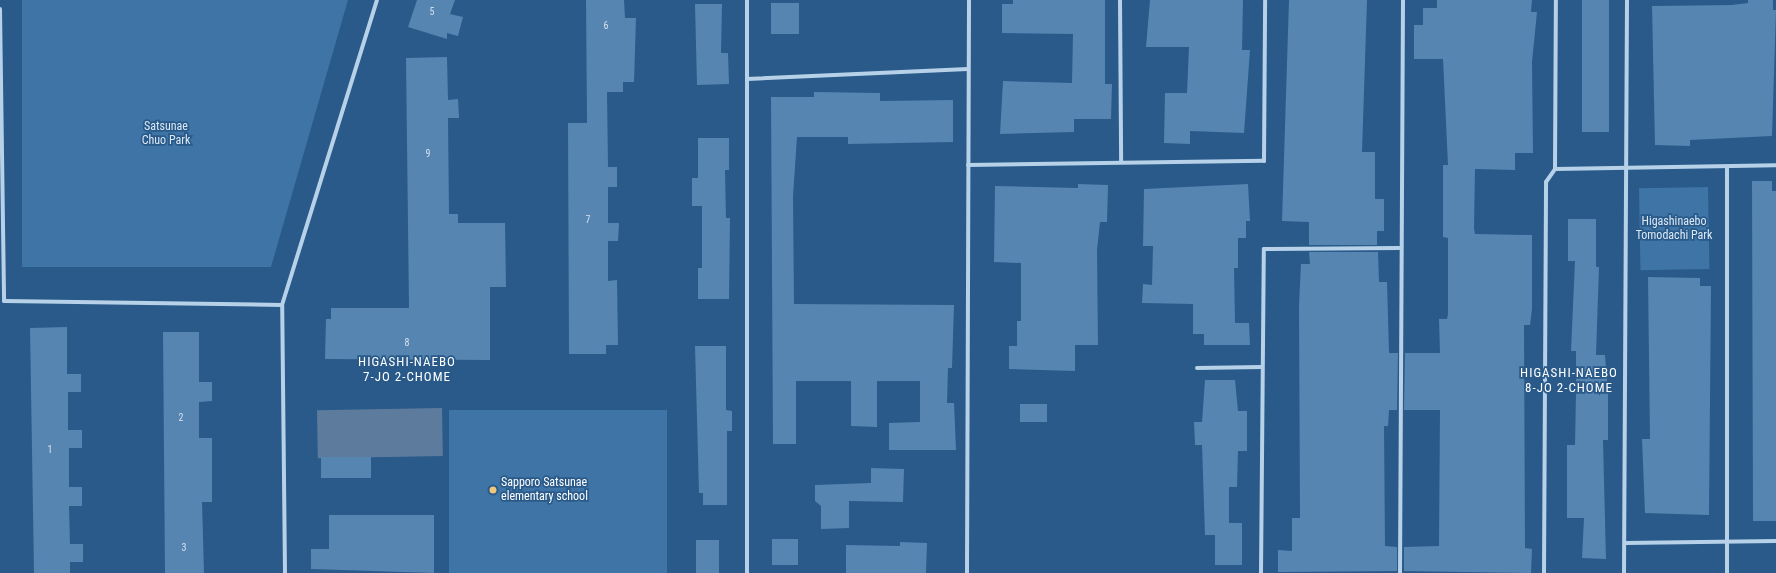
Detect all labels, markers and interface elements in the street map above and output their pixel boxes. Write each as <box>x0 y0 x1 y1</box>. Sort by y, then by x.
house number: 5 <box>430 6 434 18</box>
house number: 6 <box>604 20 608 32</box>
park label: Satsunae Chuo Park <box>142 120 190 148</box>
house number: 9 <box>426 148 430 160</box>
house number: 7 <box>586 214 590 226</box>
park label: Higashinaebo Tomodachi Park <box>1636 215 1712 243</box>
house number: 8 <box>405 337 409 349</box>
district label: HIGASHI-NAEBO 7-JO 2-CHOME <box>358 355 456 386</box>
district label: HIGASHI-NAEBO 8-JO 2-CHOME <box>1520 366 1618 397</box>
house number: 2 <box>179 412 183 424</box>
house number: 1 <box>48 444 52 456</box>
place label: Sapporo Satsunae elementary school <box>501 476 588 504</box>
marker: Sapporo Satsunae elementary school <box>488 485 498 495</box>
house number: 3 <box>182 542 186 554</box>

